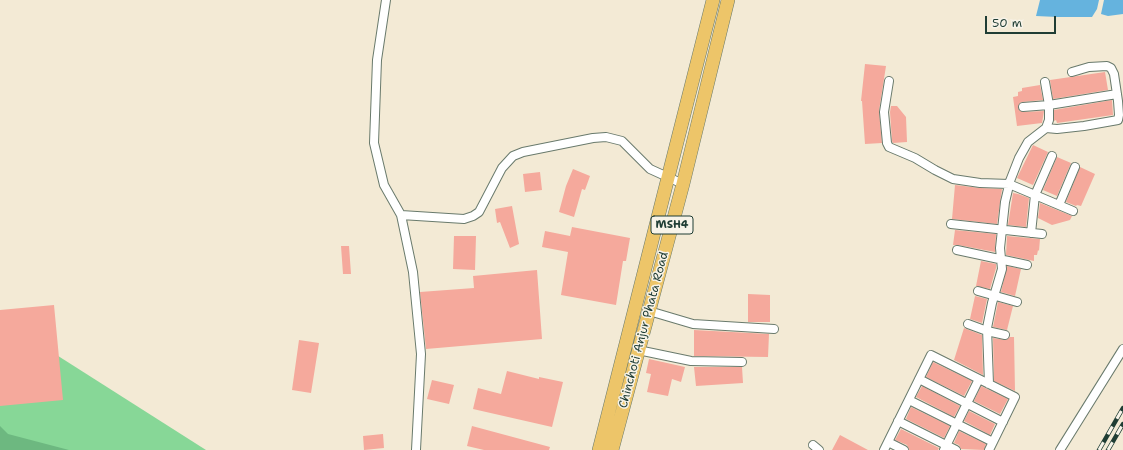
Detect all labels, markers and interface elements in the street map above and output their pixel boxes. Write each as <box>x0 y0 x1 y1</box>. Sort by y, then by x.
scale bar <box>987 8 1058 34</box>
text: 50 m <box>992 15 1022 31</box>
road number: MSH4 <box>651 216 693 234</box>
street label: Chinchoti Anjur Phata Road <box>616 250 672 410</box>

